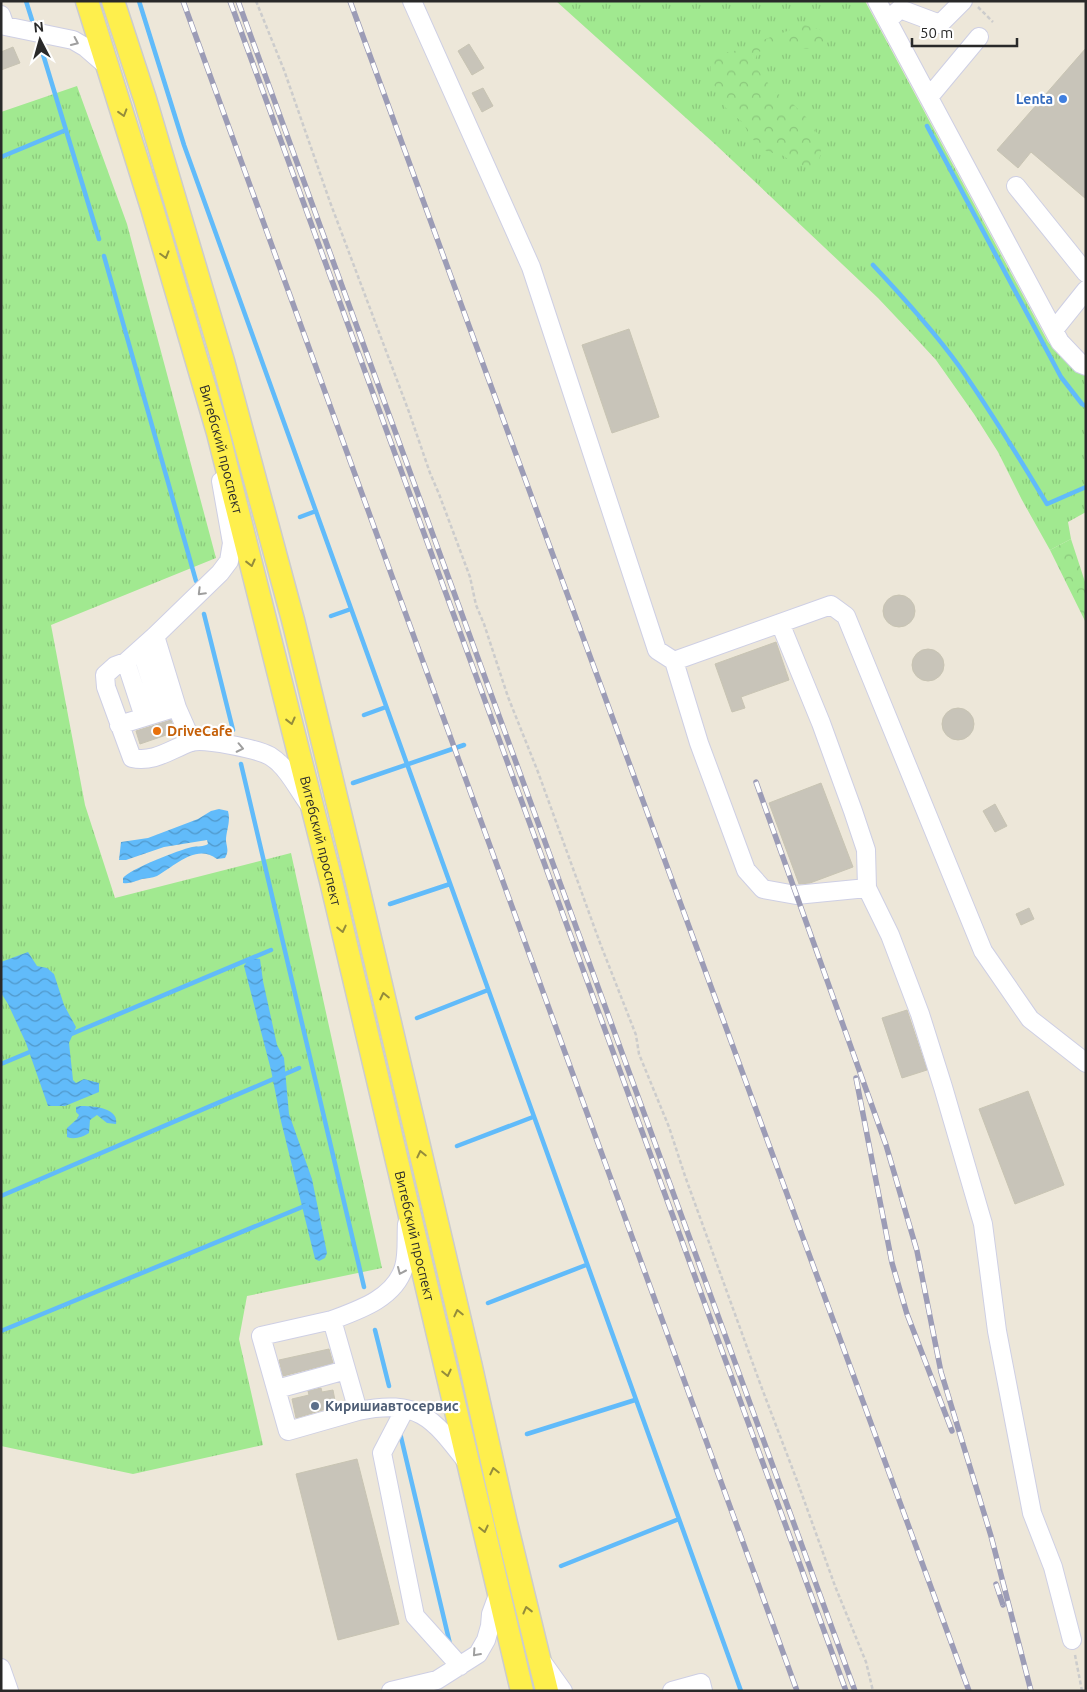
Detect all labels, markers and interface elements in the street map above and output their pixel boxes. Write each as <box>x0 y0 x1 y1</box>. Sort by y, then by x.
north arrow <box>15 15 65 65</box>
scale bar <box>912 15 1017 47</box>
text: N <box>33 19 45 36</box>
text: 50 m <box>920 24 953 41</box>
one-way arrow <box>70 36 79 46</box>
place label: Lenta <box>1016 91 1053 107</box>
marker: Lenta <box>1057 93 1069 105</box>
one-way arrow <box>117 108 127 117</box>
one-way arrow <box>160 250 170 259</box>
street label: Витебский проспект <box>196 383 246 516</box>
one-way arrow <box>245 559 256 568</box>
one-way arrow <box>198 586 207 595</box>
one-way arrow <box>285 716 296 725</box>
place label: DriveCafe <box>167 723 232 739</box>
marker: DriveCafe <box>151 725 163 737</box>
one-way arrow <box>236 742 245 753</box>
street label: Витебский проспект <box>297 774 345 907</box>
one-way arrow <box>336 925 347 934</box>
one-way arrow <box>379 992 390 1001</box>
one-way arrow <box>416 1150 427 1159</box>
street label: Витебский проспект <box>392 1169 438 1302</box>
one-way arrow <box>397 1266 408 1275</box>
one-way arrow <box>453 1308 464 1317</box>
one-way arrow <box>441 1368 452 1377</box>
place label: Киришиавтосервис <box>325 1398 459 1414</box>
marker: Киришиавтосервис <box>309 1400 321 1412</box>
one-way arrow <box>489 1467 500 1476</box>
one-way arrow <box>479 1524 489 1532</box>
one-way arrow <box>523 1606 533 1614</box>
one-way arrow <box>473 1647 482 1656</box>

